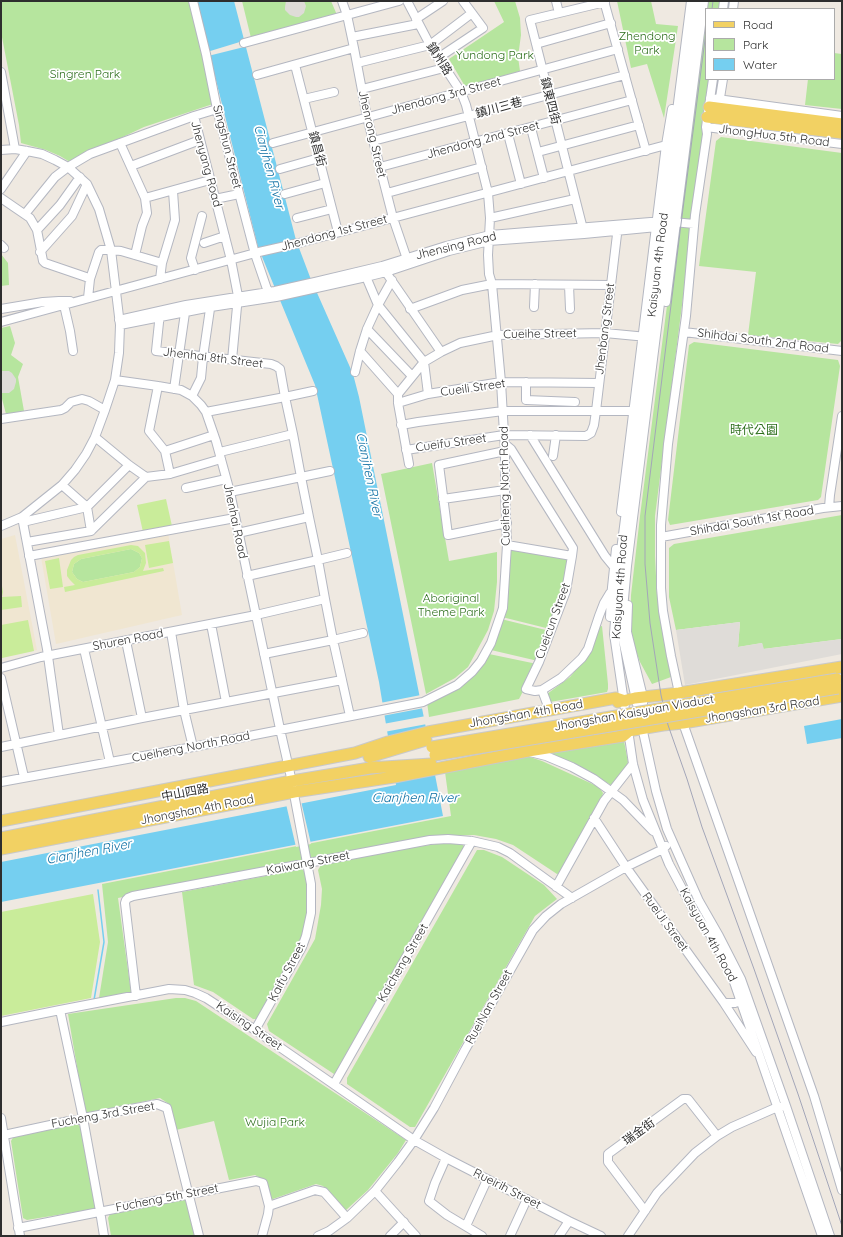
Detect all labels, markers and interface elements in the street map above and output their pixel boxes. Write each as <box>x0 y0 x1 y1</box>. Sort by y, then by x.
legend <box>705 8 835 80</box>
text: Road <box>743 17 773 32</box>
park label: Zhendong Park <box>618 29 676 57</box>
text: Park <box>743 37 768 52</box>
street label: 鎮州路 <box>423 40 455 78</box>
park label: Yundong Park <box>456 48 534 62</box>
text: Water <box>743 57 777 72</box>
park label: Singren Park <box>50 67 120 81</box>
street label: Jhendong 3rd Street <box>389 74 503 118</box>
street label: 鎮東四街 <box>537 76 563 126</box>
street label: Jhenrong Street <box>355 89 389 179</box>
street label: 鎮川三巷 <box>474 95 524 121</box>
street label: Singshun Street <box>210 104 244 190</box>
street label: Jhendong 2nd Street <box>425 118 541 162</box>
street label: Jhenyang Road <box>188 119 224 209</box>
street label: JhongHua 5th Road <box>718 122 830 150</box>
water label: Cianjhen River <box>250 123 288 211</box>
street label: 鎮昌街 <box>305 130 329 168</box>
street label: Jhendong 1st Street <box>279 212 389 254</box>
street label: Kaisyuan 4th Road <box>644 212 672 318</box>
street label: Jhensing Road <box>414 229 498 263</box>
street label: Jhenbang Street <box>592 282 618 376</box>
street label: Cueihe Street <box>503 326 577 342</box>
street label: Shihdai South 2nd Road <box>697 326 829 356</box>
street label: Jhenhai 8th Street <box>162 345 264 371</box>
street label: Cueili Street <box>440 376 506 400</box>
park label: 時代公園 <box>730 423 778 437</box>
street label: Cueiheng North Road <box>497 426 513 546</box>
water label: Cianjhen River <box>352 431 386 519</box>
street label: Cueifu Street <box>415 431 487 455</box>
street label: Jhenhai Road <box>220 482 250 560</box>
street label: Shihdai South 1st Road <box>689 503 815 539</box>
street label: Kaisyuan 4th Road <box>609 534 631 640</box>
street label: Cueicun Street <box>533 581 573 661</box>
park label: Aboriginal Theme Park <box>417 591 485 619</box>
street label: Shuren Road <box>92 626 164 654</box>
street label: Jhongshan Kaisyuan Viaduct <box>553 692 715 734</box>
street label: Jhongshan 3rd Road <box>704 694 820 726</box>
street label: Jhongshan 4th Road <box>468 697 584 731</box>
street label: Cueiheng North Road <box>131 728 251 766</box>
street label: 中山四路 <box>160 781 210 805</box>
water label: Cianjhen River <box>372 790 458 806</box>
street label: Jhongshan 4th Road <box>139 792 255 828</box>
water label: Cianjhen River <box>45 836 133 868</box>
street label: Kaiwang Street <box>265 848 351 878</box>
street label: Kaisyuan 4th Road <box>676 886 740 984</box>
street label: RueiJi Street <box>639 890 691 954</box>
street label: Kaicheng Street <box>375 921 431 1005</box>
street label: Kaifu Street <box>265 940 309 1004</box>
street label: RueiNan Street <box>463 967 515 1047</box>
street label: Kaising Street <box>213 999 285 1053</box>
street label: Fucheng 3rd Street <box>50 1099 156 1131</box>
park label: Wujia Park <box>245 1115 305 1129</box>
street label: 瑞金街 <box>620 1116 658 1148</box>
street label: Rueirih Street <box>471 1166 543 1212</box>
street label: Fucheng 5th Street <box>114 1181 220 1215</box>

